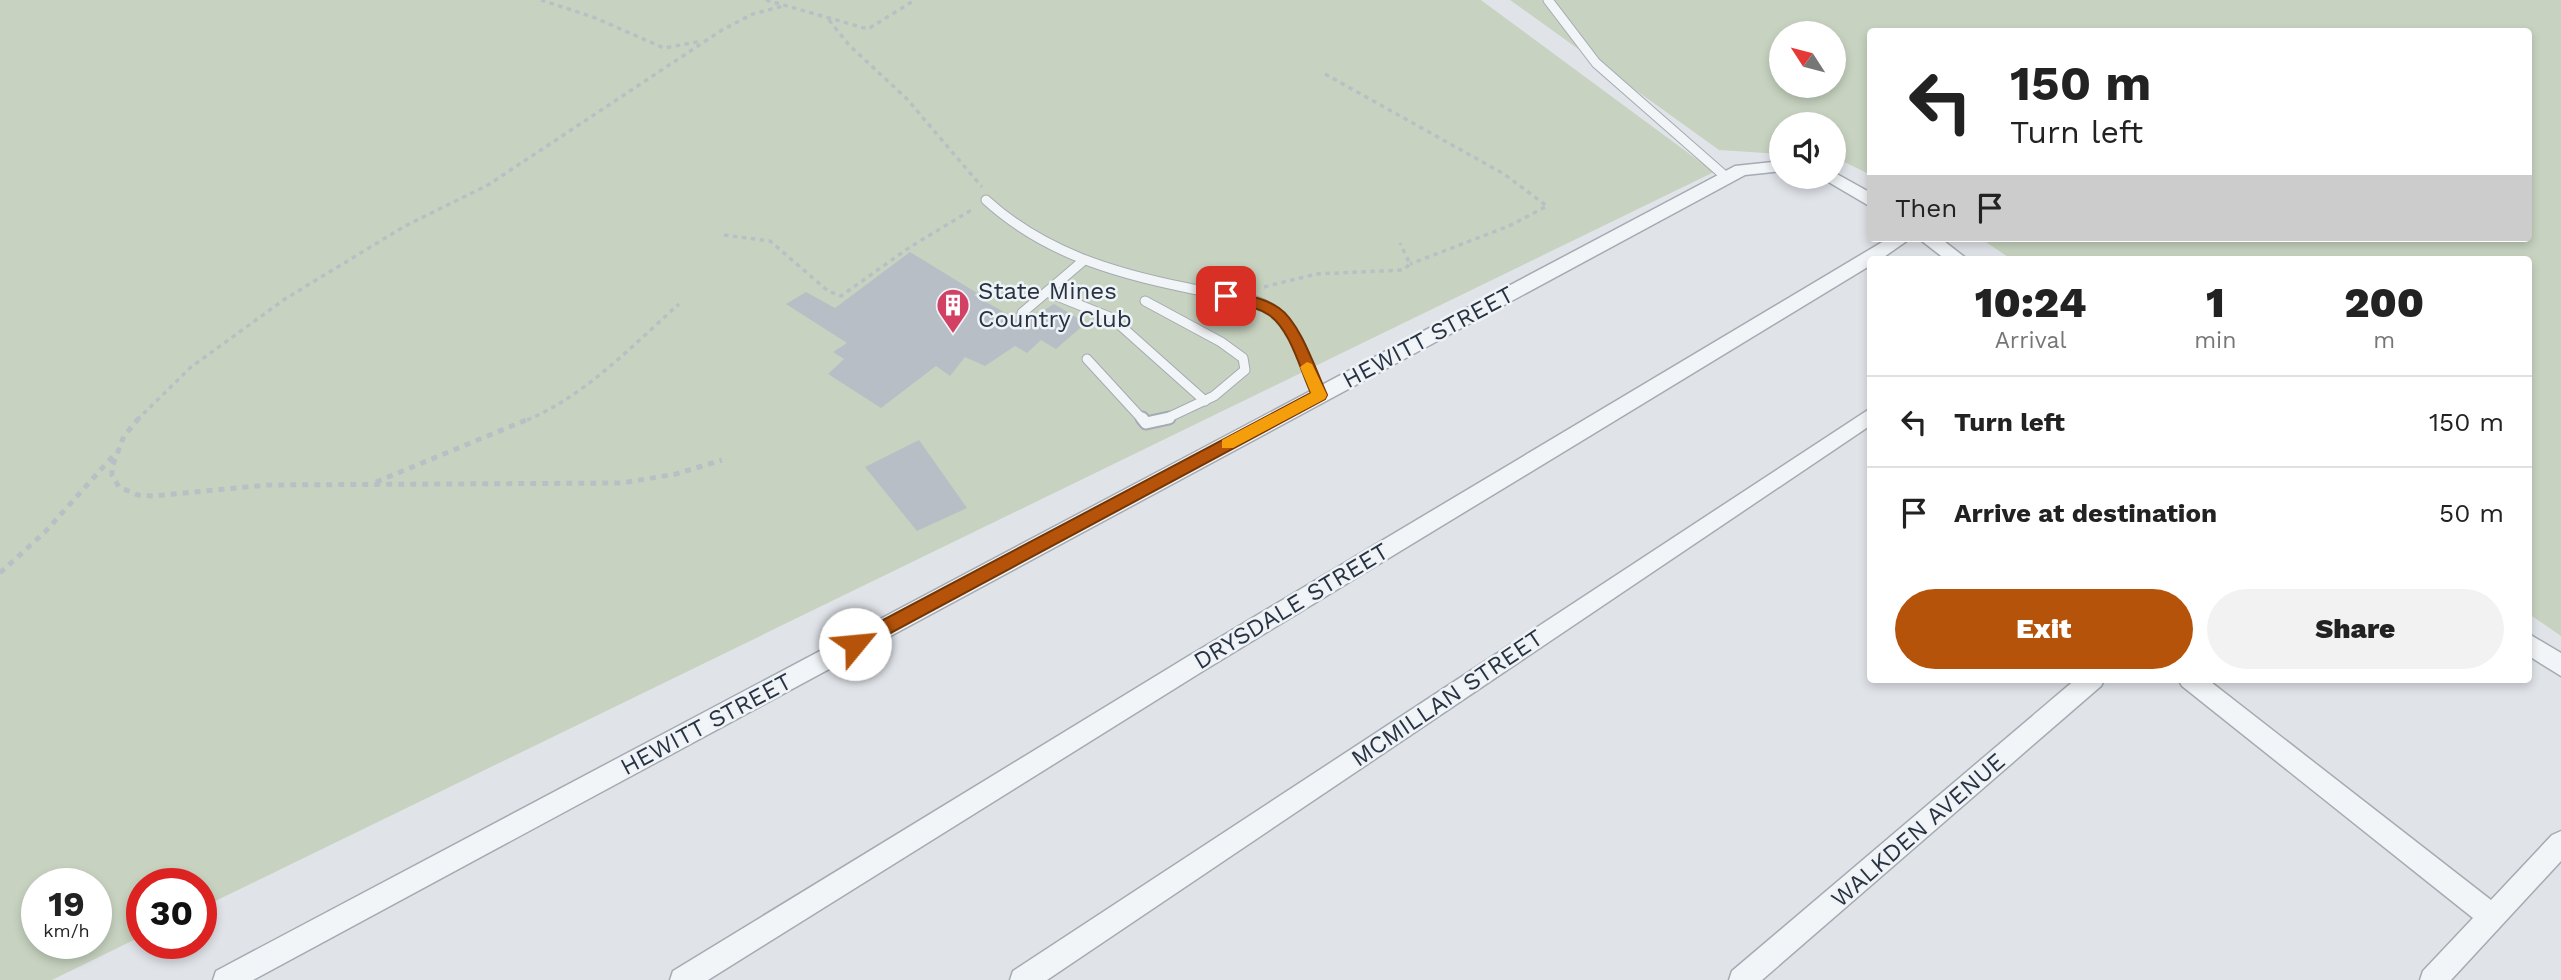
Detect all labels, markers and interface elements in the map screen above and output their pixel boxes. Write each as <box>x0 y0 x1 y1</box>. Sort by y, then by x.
north arrow <box>1769 21 1846 98</box>
map controls <box>1769 21 1846 189</box>
text: 150 m <box>2010 54 2151 112</box>
icon: left <box>1895 56 1986 147</box>
button: sound <box>1769 112 1846 189</box>
text: Turn left <box>2010 113 2143 151</box>
icon: arrive <box>1971 189 2009 227</box>
text: Then <box>1895 193 1957 223</box>
pin <box>1196 266 1256 326</box>
place label: State Mines Country Club <box>978 277 1132 333</box>
icon: arrive <box>1207 277 1245 315</box>
text: 10:24 <box>1975 278 2086 327</box>
text: 1 <box>2206 278 2225 327</box>
text: 200 <box>2344 278 2424 327</box>
street label: HEWITT STREET <box>1338 280 1518 394</box>
building icon: State Mines Country Club <box>934 286 972 335</box>
text: Arrival <box>1995 327 2066 354</box>
text: min <box>2194 327 2236 354</box>
text: m <box>2373 327 2395 354</box>
icon: left <box>1895 403 1933 441</box>
text: Turn left <box>1954 407 2065 437</box>
text: 150 m <box>2429 407 2504 437</box>
icon: arrive <box>1895 494 1933 532</box>
text: Arrive at destination <box>1954 498 2217 528</box>
text: 50 m <box>2439 498 2504 528</box>
street label: DRYSDALE STREET <box>1189 537 1393 675</box>
button: Exit <box>1895 589 2193 669</box>
button: Share <box>2207 589 2504 669</box>
position arrow <box>818 607 892 681</box>
street label: MCMILLAN STREET <box>1346 623 1548 773</box>
street label: HEWITT STREET <box>616 667 796 781</box>
street label: WALKDEN AVENUE <box>1826 747 2010 913</box>
speed limit sign: 30 <box>126 868 217 959</box>
text: 19 <box>48 883 85 925</box>
text: km/h <box>43 920 90 941</box>

